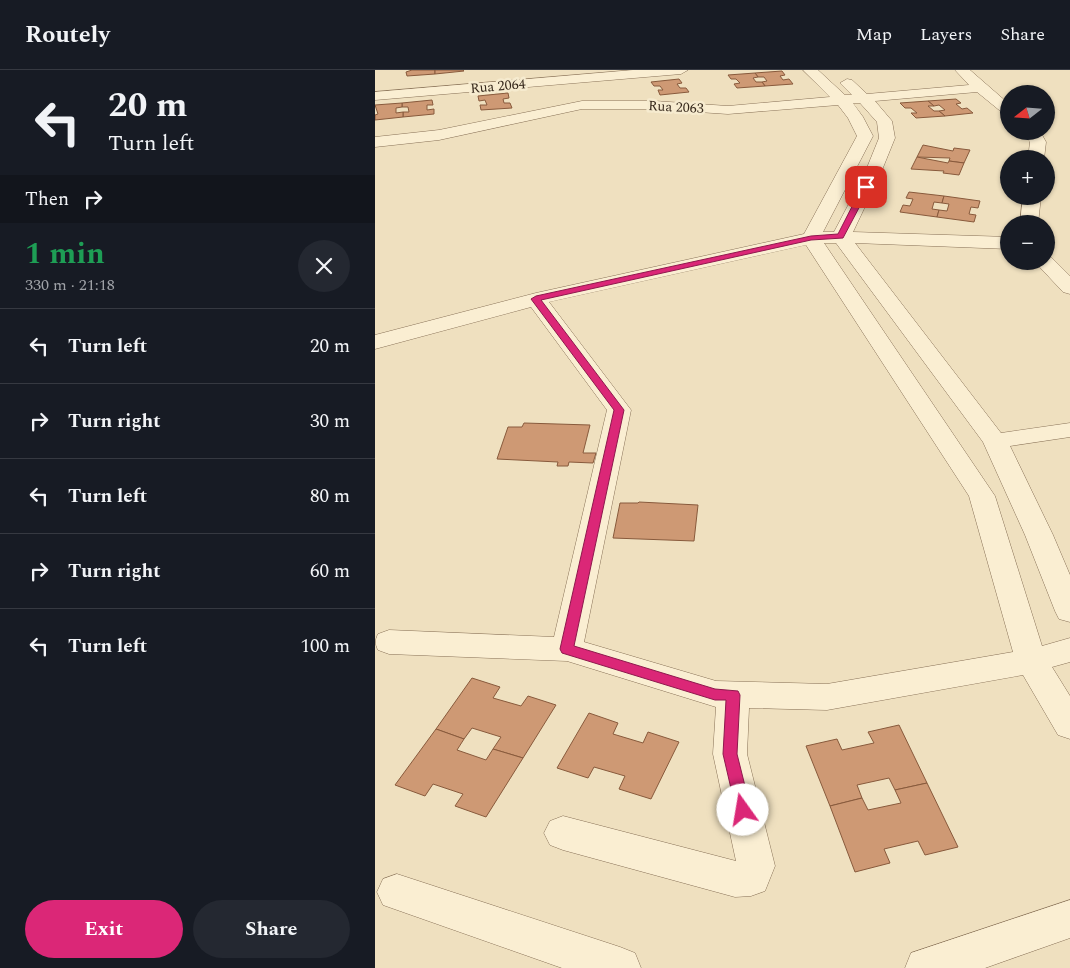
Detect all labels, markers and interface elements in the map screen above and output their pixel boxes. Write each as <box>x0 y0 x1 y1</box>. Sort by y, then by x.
text: Routely <box>25 17 110 53</box>
text: Map <box>856 21 892 48</box>
text: Layers <box>920 21 972 48</box>
text: Share <box>1000 21 1045 48</box>
street label: Rua 2064 <box>469 73 527 99</box>
text: 20 m <box>108 79 188 132</box>
north arrow <box>1000 85 1055 140</box>
map controls <box>1000 85 1055 270</box>
icon: left <box>25 90 90 155</box>
street label: Rua 2063 <box>648 95 704 119</box>
text: Turn left <box>108 127 194 160</box>
button: + <box>1000 150 1055 205</box>
pin <box>845 166 887 208</box>
icon: arrive <box>852 173 880 201</box>
text: Then <box>25 185 69 214</box>
icon: right <box>79 185 107 213</box>
button: − <box>1000 215 1055 270</box>
text: 1 min <box>25 231 105 277</box>
button: close <box>298 240 350 292</box>
text: 330 m · 21:18 <box>25 273 115 297</box>
icon: left <box>25 332 53 360</box>
text: Turn left <box>68 332 147 361</box>
text: 20 m <box>310 332 350 361</box>
icon: right <box>25 407 53 435</box>
text: Turn right <box>68 407 161 436</box>
text: 30 m <box>310 407 350 436</box>
icon: left <box>25 482 53 510</box>
text: Turn left <box>68 482 147 511</box>
text: 80 m <box>310 482 350 511</box>
icon: right <box>25 557 53 585</box>
text: Turn right <box>68 557 161 586</box>
text: 60 m <box>310 557 350 586</box>
icon: left <box>25 632 53 660</box>
text: Turn left <box>68 632 147 661</box>
text: 100 m <box>300 632 350 661</box>
position arrow <box>716 783 768 835</box>
button: Exit <box>25 900 183 958</box>
button: Share <box>193 900 350 958</box>

